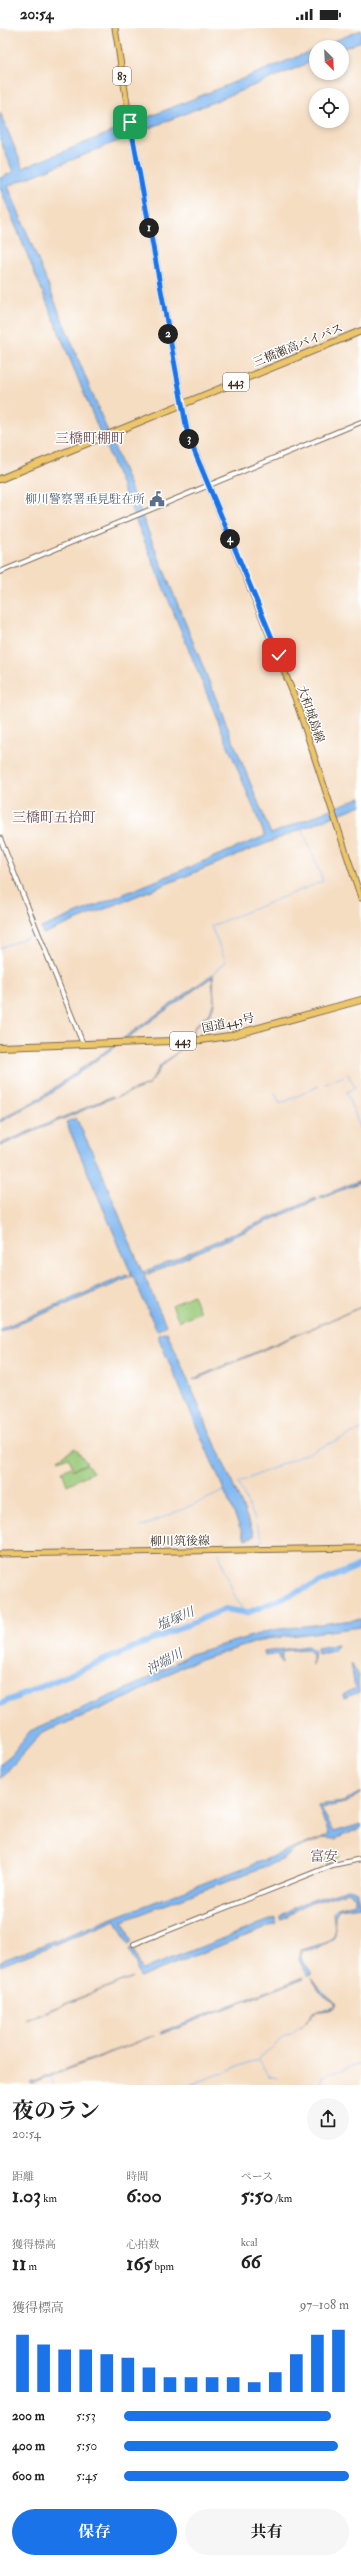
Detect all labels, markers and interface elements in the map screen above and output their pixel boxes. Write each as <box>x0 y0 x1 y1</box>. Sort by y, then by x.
text: 20:54 <box>20 5 53 24</box>
north arrow <box>309 40 349 80</box>
map controls <box>309 40 349 128</box>
road number: 83 <box>113 67 131 85</box>
button: locate <box>309 88 349 128</box>
pin <box>113 105 147 139</box>
icon: arrive <box>119 111 141 133</box>
pin: 1 <box>139 218 159 238</box>
text: 1 <box>147 221 151 234</box>
street label: 三橋瀬高バイパス <box>251 321 345 370</box>
pin: 2 <box>158 324 178 344</box>
text: 2 <box>165 327 171 340</box>
road number: 443 <box>223 373 249 391</box>
pin: 3 <box>179 429 199 449</box>
district label: 三橋町棚町 <box>55 430 125 447</box>
text: 3 <box>187 432 191 445</box>
public building icon: 柳川警察署垂見駐在所 <box>148 490 166 508</box>
place label: 柳川警察署垂見駐在所 <box>25 492 145 507</box>
pin: 4 <box>220 529 240 549</box>
text: 4 <box>227 532 233 545</box>
pin <box>262 638 296 672</box>
icon: check <box>268 644 290 666</box>
street label: 大和城島線 <box>294 683 327 745</box>
district label: 三橋町五拾町 <box>12 809 96 826</box>
street label: 国道443号 <box>200 1011 256 1036</box>
road number: 443 <box>170 1032 196 1050</box>
street label: 柳川筑後線 <box>150 1533 210 1550</box>
water label: 塩塚川 <box>154 1603 198 1634</box>
water label: 沖端川 <box>143 1645 187 1678</box>
district label: 富安 <box>310 1848 338 1865</box>
text: 夜のラン <box>12 2097 100 2125</box>
button: share <box>307 2098 349 2140</box>
text: 20:54 <box>12 2126 41 2142</box>
text: 距離 <box>12 2170 34 2183</box>
text: 時間 <box>126 2170 148 2183</box>
text: ペース <box>241 2170 273 2183</box>
text: 1.03 <box>12 2183 41 2208</box>
text: 6:00 <box>126 2183 162 2208</box>
text: 5:50 <box>241 2183 273 2208</box>
text: km <box>41 2192 57 2205</box>
text: /km <box>273 2192 292 2205</box>
text: kcal <box>241 2236 258 2249</box>
text: 獲得標高 <box>12 2238 56 2251</box>
text: 心拍数 <box>126 2238 159 2251</box>
text: 66 <box>241 2249 261 2274</box>
text: 11 <box>12 2251 26 2276</box>
text: 165 <box>126 2251 152 2276</box>
text: m <box>26 2260 37 2273</box>
text: bpm <box>152 2260 174 2273</box>
text: 97–108 m <box>300 2297 349 2313</box>
text: 獲得標高 <box>12 2300 64 2316</box>
text: 200 m <box>12 2408 45 2424</box>
text: 5:53 <box>76 2408 96 2424</box>
text: 400 m <box>12 2438 45 2454</box>
text: 5:50 <box>76 2438 97 2454</box>
text: 600 m <box>12 2468 45 2484</box>
text: 5:45 <box>76 2468 98 2484</box>
button: 保存 <box>12 2509 177 2555</box>
button: 共有 <box>185 2509 349 2555</box>

